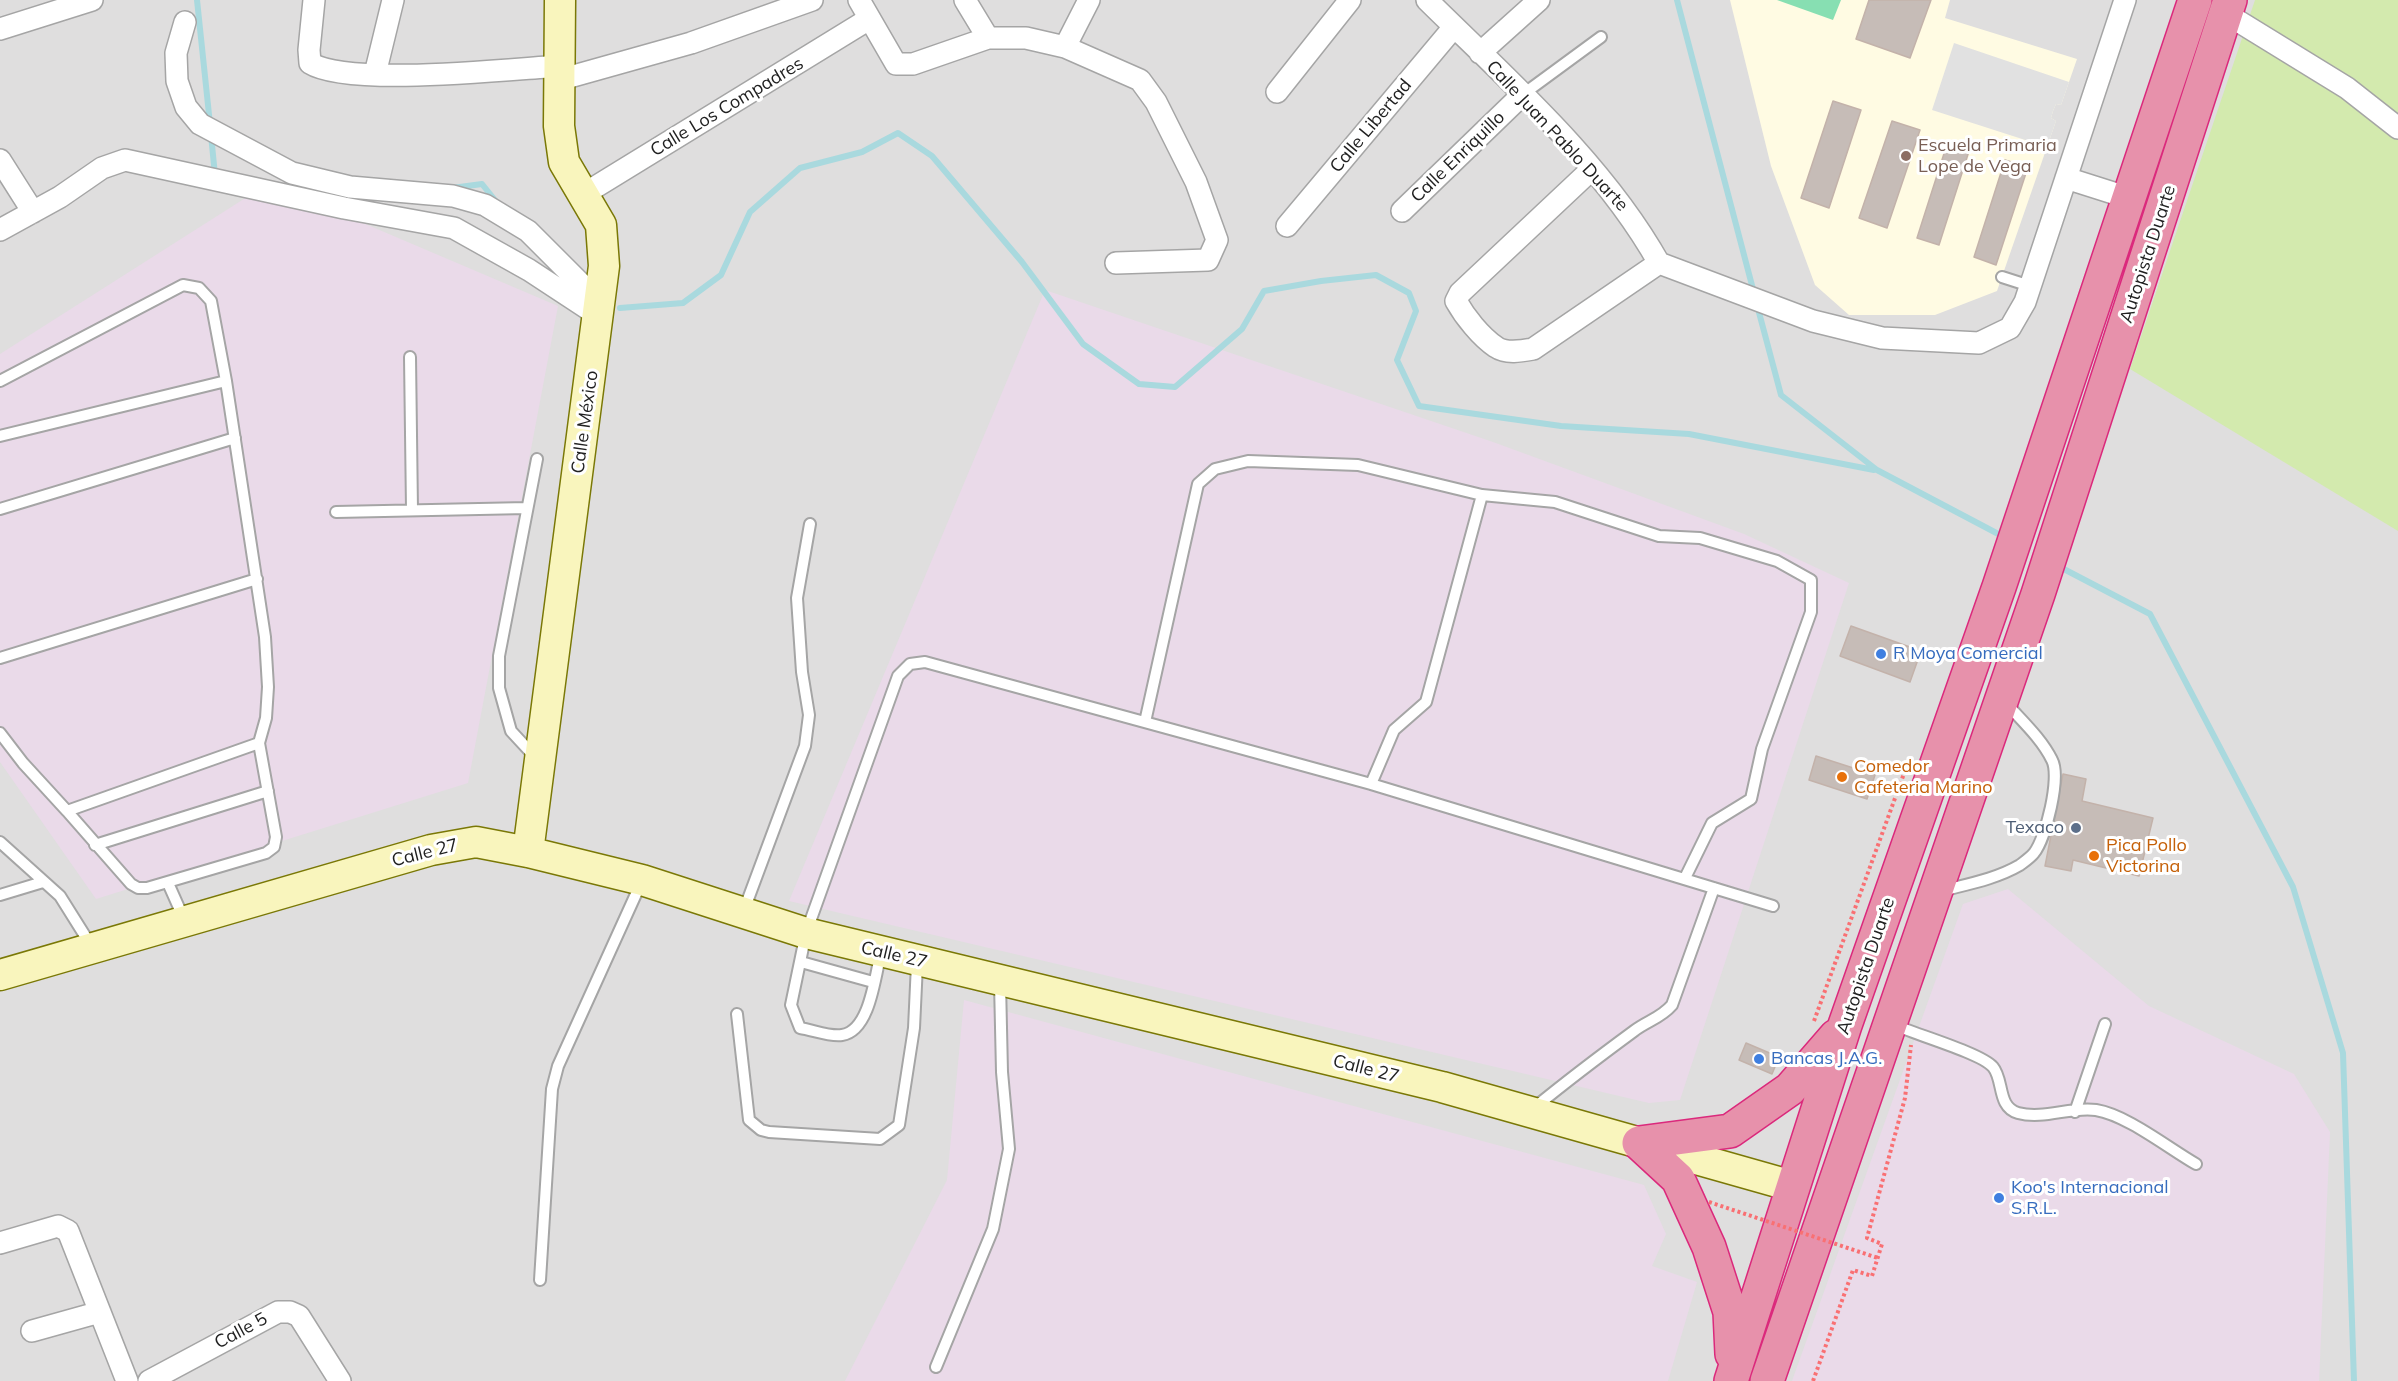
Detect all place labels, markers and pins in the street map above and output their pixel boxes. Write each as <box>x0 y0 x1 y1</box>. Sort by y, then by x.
place label: Escuela Primaria Lope de Vega <box>1918 135 2057 178</box>
marker: Escuela Primaria Lope de Vega <box>1899 149 1913 163</box>
place label: R Moya Comercial <box>1893 643 2043 665</box>
marker: R Moya Comercial <box>1874 647 1888 661</box>
place label: Comedor Cafeteria Marino <box>1854 756 1993 798</box>
marker: Comedor Cafeteria Marino <box>1835 770 1849 784</box>
place label: Texaco <box>2005 817 2064 839</box>
marker: Texaco <box>2069 821 2083 835</box>
place label: Pica Pollo Victorina <box>2106 835 2187 878</box>
marker: Pica Pollo Victorina <box>2087 849 2101 863</box>
place label: Bancas J.A.G. <box>1771 1048 1882 1070</box>
marker: Bancas J.A.G. <box>1752 1052 1766 1066</box>
place label: Koo's Internacional S.R.L. <box>2011 1177 2169 1220</box>
marker: Koo's Internacional S.R.L. <box>1992 1191 2006 1205</box>

